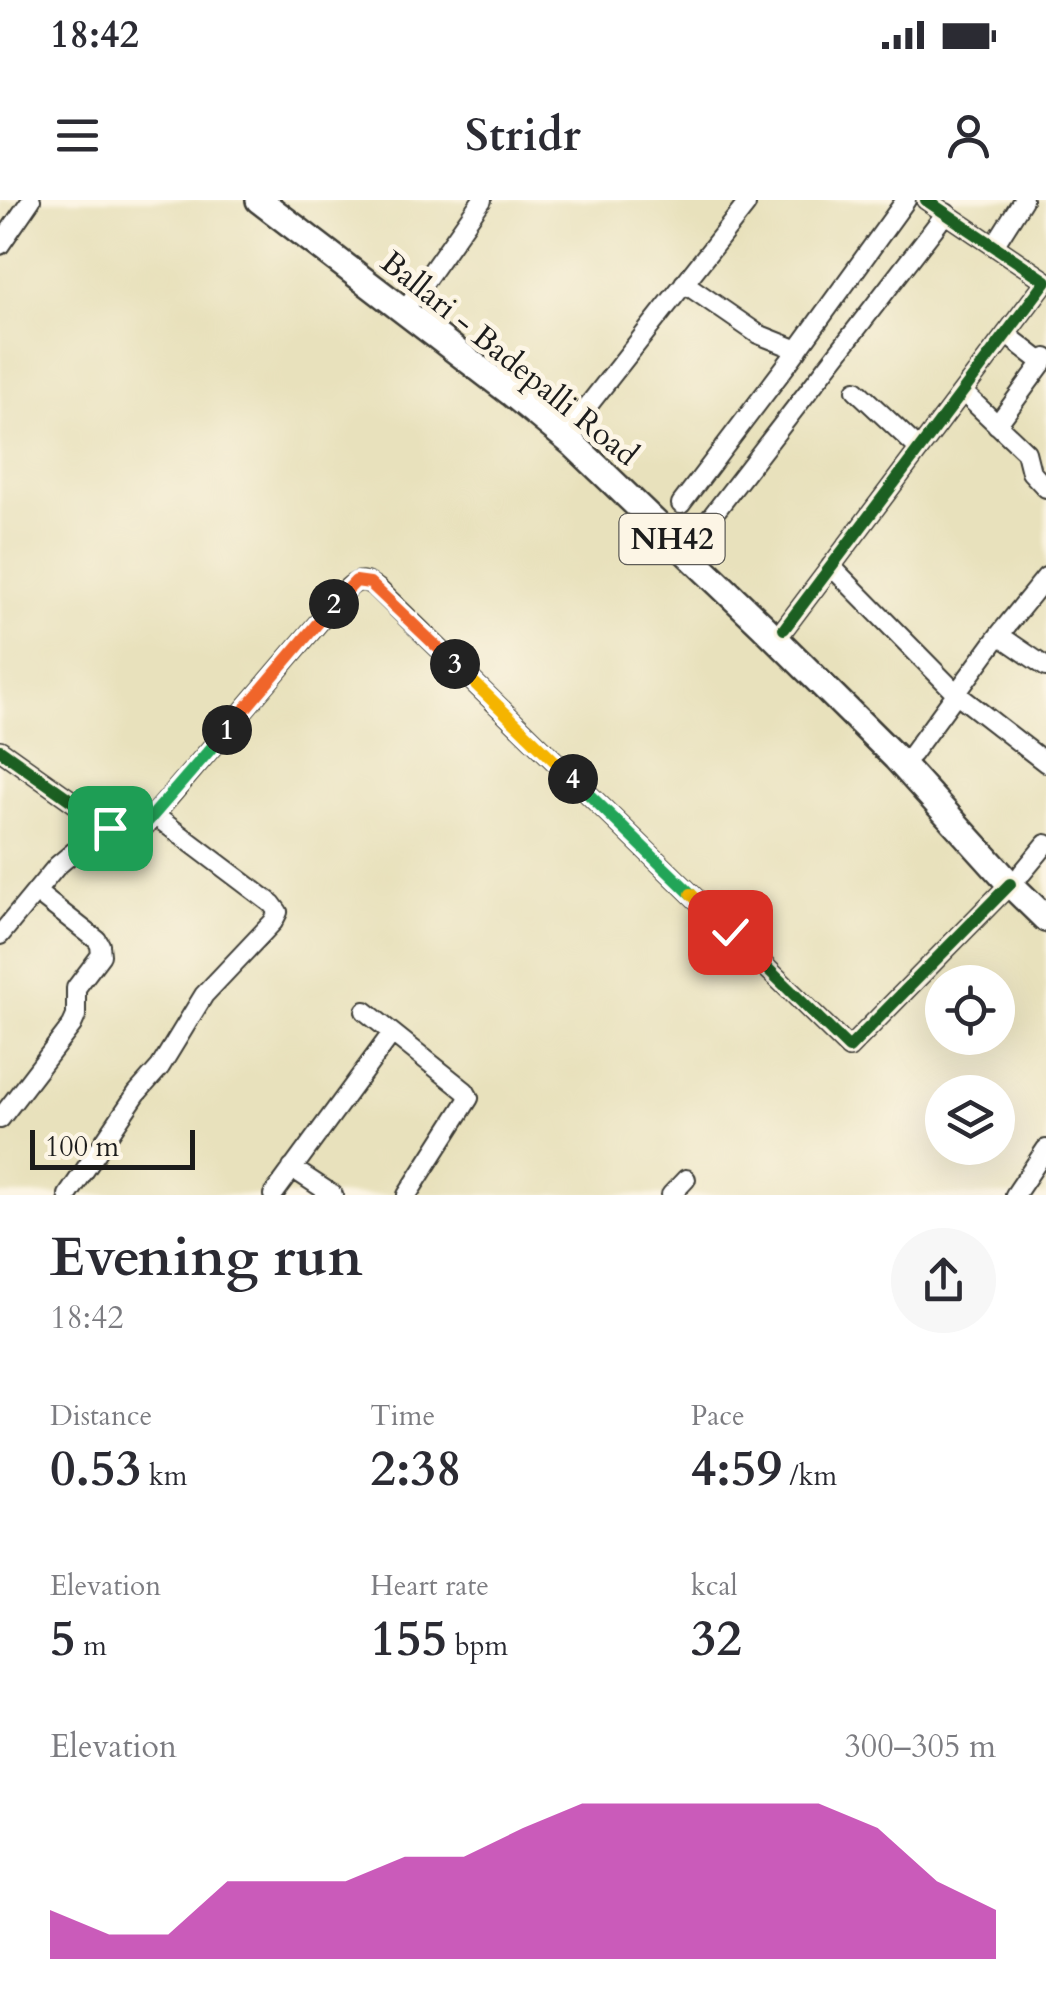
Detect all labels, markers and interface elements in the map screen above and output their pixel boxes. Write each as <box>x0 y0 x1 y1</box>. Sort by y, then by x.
text: 18:42 <box>50 9 139 61</box>
text: Stridr <box>465 105 581 166</box>
icon: menu <box>50 108 105 163</box>
icon: person <box>941 108 996 163</box>
street label: Ballari - Badepalli Road <box>371 241 648 477</box>
road number: NH42 <box>620 514 724 564</box>
pin: 2 <box>309 579 359 629</box>
text: 2 <box>327 585 341 623</box>
pin: 3 <box>430 639 480 689</box>
text: 3 <box>448 645 462 683</box>
pin: 1 <box>202 705 252 755</box>
text: 1 <box>220 711 234 749</box>
pin: 4 <box>548 754 598 804</box>
text: 4 <box>566 760 580 798</box>
pin <box>68 786 153 871</box>
icon: arrive <box>83 801 138 856</box>
pin <box>688 890 773 975</box>
icon: check <box>703 905 758 960</box>
map controls <box>925 965 1015 1165</box>
button: locate <box>925 965 1015 1055</box>
button: layers <box>925 1075 1015 1165</box>
scale bar <box>30 1125 195 1170</box>
text: 100 m <box>45 1128 119 1166</box>
text: Evening run <box>50 1221 363 1295</box>
button: share <box>891 1228 996 1333</box>
text: 18:42 <box>50 1296 124 1340</box>
text: Distance <box>50 1397 152 1435</box>
text: Time <box>370 1397 435 1435</box>
text: Pace <box>691 1397 745 1435</box>
text: 0.53 <box>50 1435 141 1503</box>
text: 2:38 <box>370 1435 462 1503</box>
text: 4:59 <box>691 1435 782 1503</box>
text: km <box>141 1457 188 1495</box>
text: /km <box>782 1457 837 1495</box>
text: Elevation <box>50 1567 161 1605</box>
text: Heart rate <box>370 1567 489 1605</box>
text: kcal <box>691 1567 738 1605</box>
text: 5 <box>50 1605 76 1673</box>
text: 155 <box>370 1605 447 1673</box>
text: 32 <box>691 1605 742 1673</box>
text: m <box>76 1627 107 1665</box>
text: bpm <box>447 1627 508 1665</box>
text: Elevation <box>50 1725 177 1769</box>
text: 300–305 m <box>844 1725 996 1769</box>

